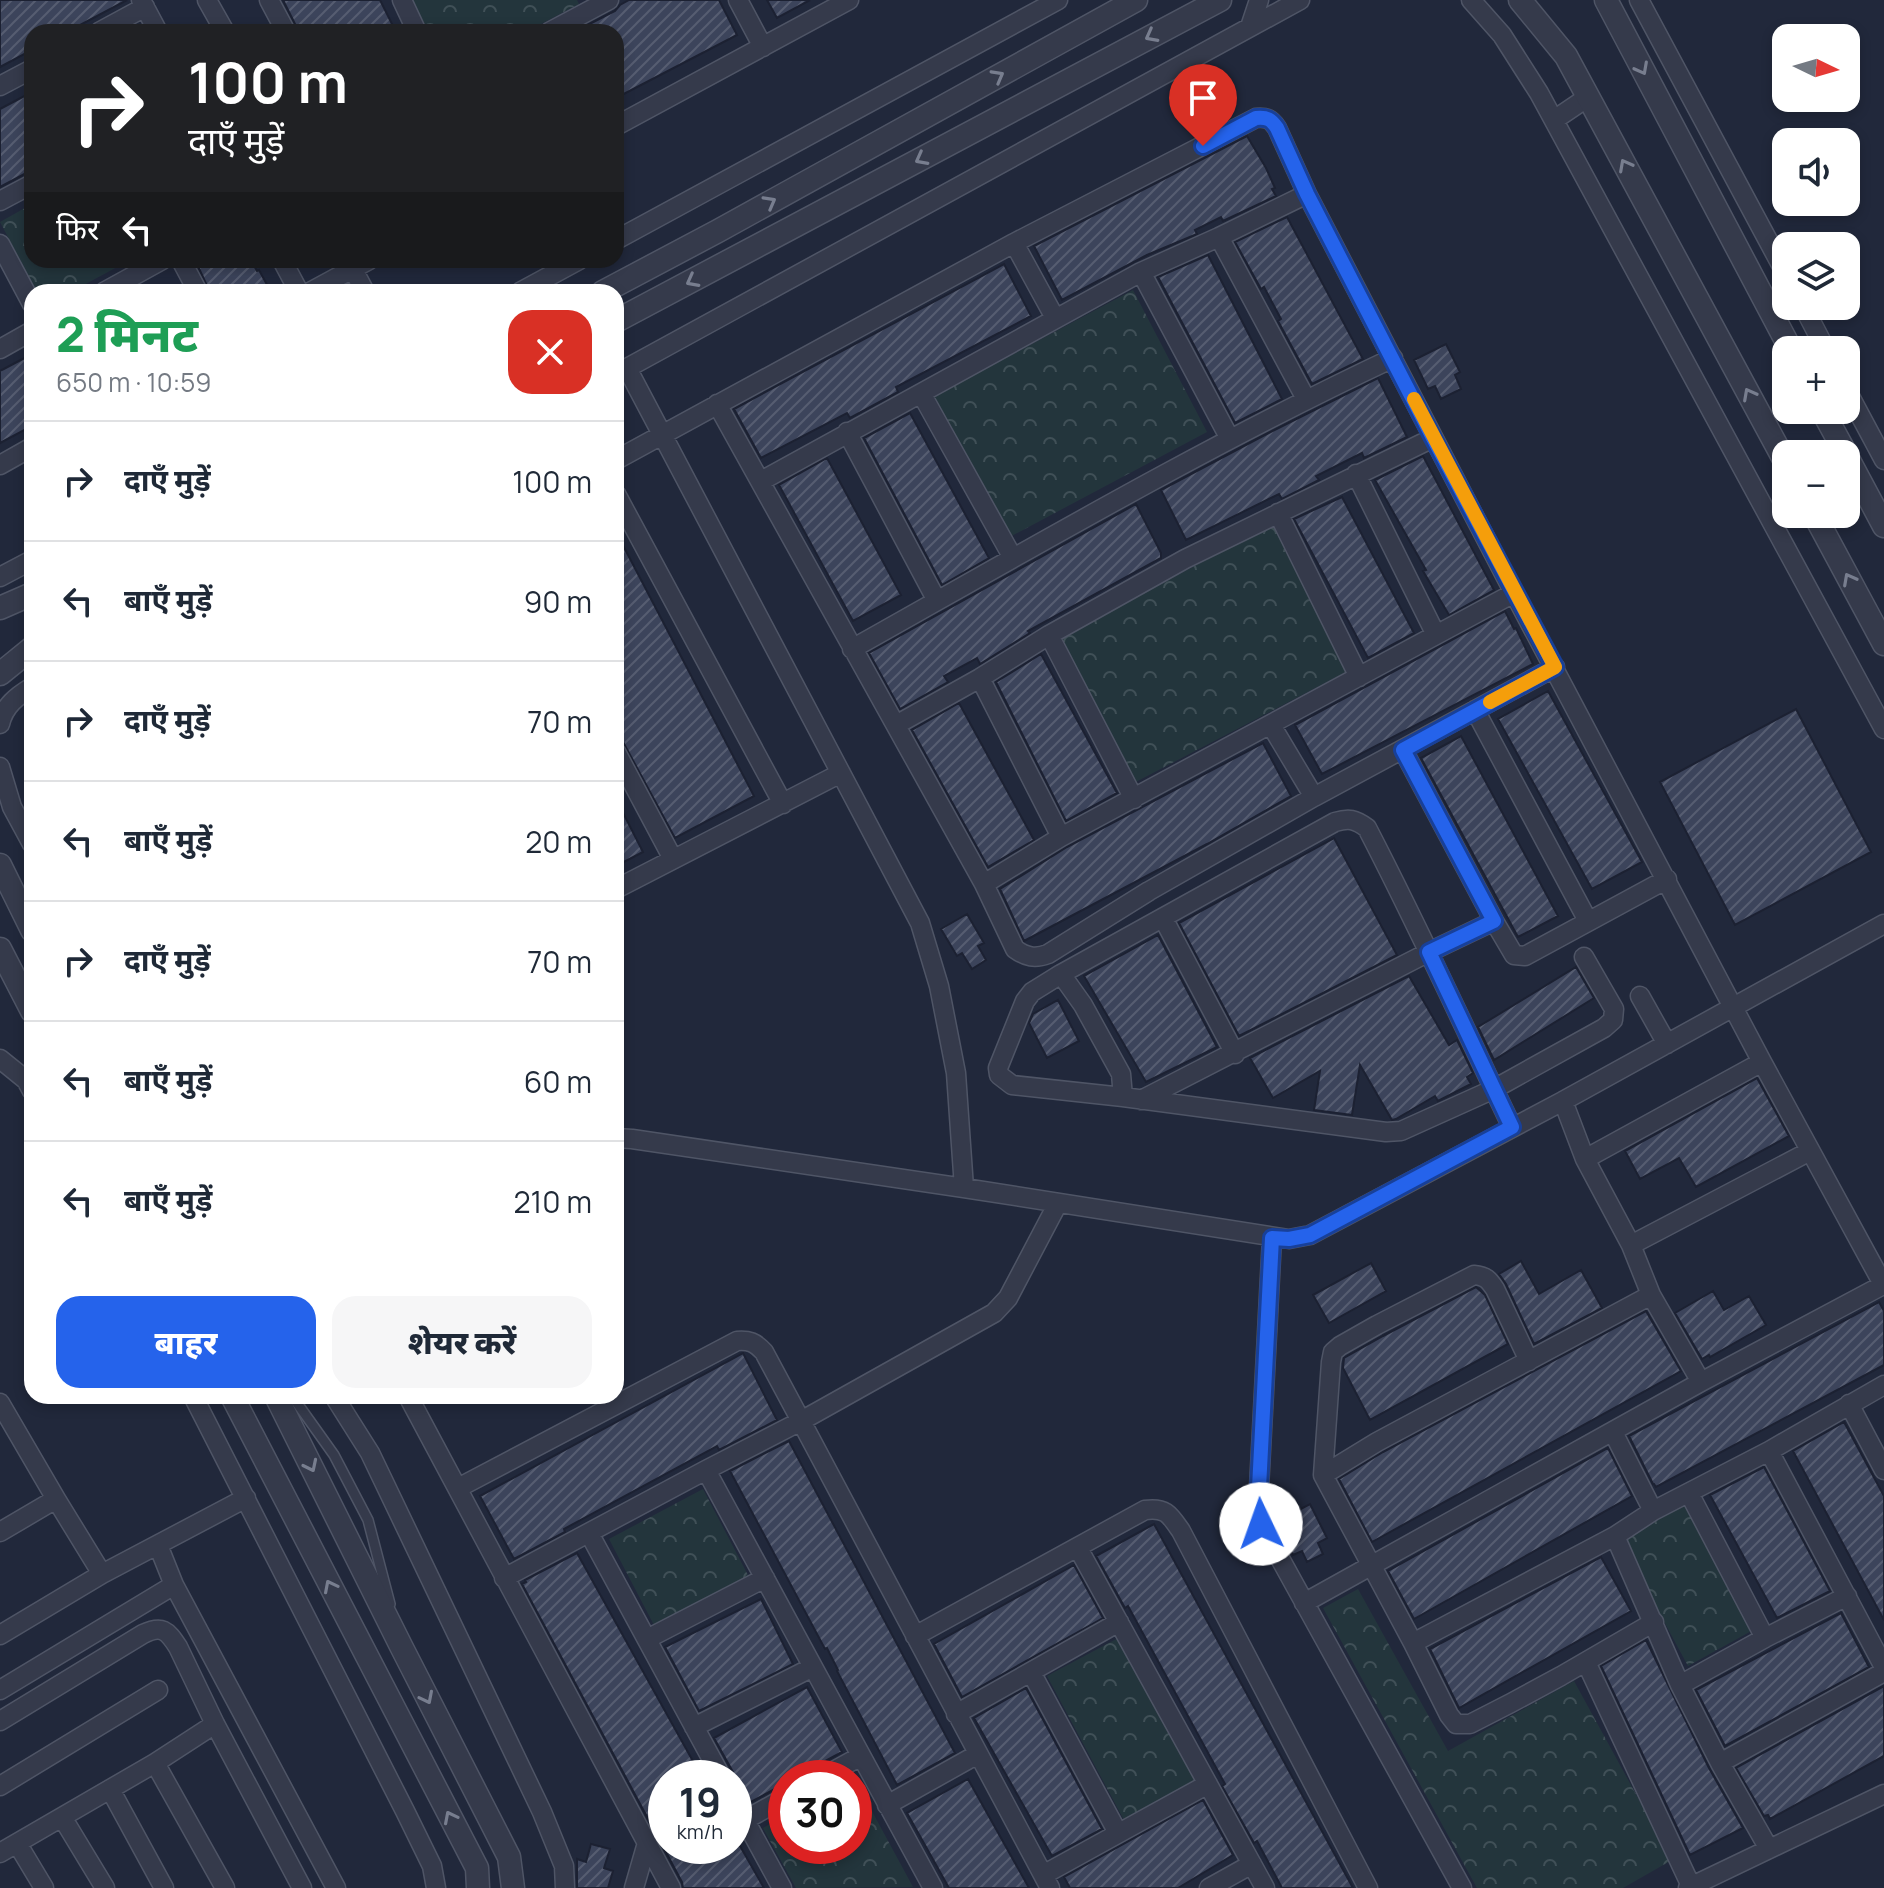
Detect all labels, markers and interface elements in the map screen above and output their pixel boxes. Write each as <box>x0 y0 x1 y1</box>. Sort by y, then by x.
north arrow <box>1772 24 1860 112</box>
map controls <box>1772 24 1860 528</box>
one-way arrow <box>1144 27 1159 42</box>
text: 100 m <box>188 43 348 120</box>
icon: right <box>56 56 160 160</box>
one-way arrow <box>1633 61 1648 75</box>
pin <box>1169 64 1237 146</box>
one-way arrow <box>989 71 1004 86</box>
icon: arrive <box>1181 76 1225 120</box>
text: दाएँ मुड़ें <box>188 116 284 165</box>
button: sound <box>1772 128 1860 216</box>
one-way arrow <box>915 149 929 164</box>
one-way arrow <box>1619 160 1635 174</box>
one-way arrow <box>761 196 776 212</box>
text: फिर <box>56 208 99 249</box>
icon: left <box>115 208 159 252</box>
button: layers <box>1772 232 1860 320</box>
one-way arrow <box>685 271 700 286</box>
text: 2 मिनट <box>56 301 198 366</box>
button: close <box>508 310 592 394</box>
button: + <box>1772 336 1860 424</box>
text: 650 m · 10:59 <box>56 364 211 400</box>
one-way arrow <box>1743 388 1759 403</box>
button: − <box>1772 440 1860 528</box>
icon: right <box>56 459 100 503</box>
text: दाएँ मुड़ें <box>124 459 211 500</box>
text: 100 m <box>512 461 592 502</box>
one-way arrow <box>1843 573 1859 587</box>
icon: left <box>56 579 100 623</box>
text: बाएँ मुड़ें <box>124 579 212 620</box>
text: 90 m <box>524 581 592 622</box>
icon: right <box>56 699 100 743</box>
text: दाएँ मुड़ें <box>124 699 211 740</box>
text: 70 m <box>527 701 592 742</box>
icon: left <box>56 819 100 863</box>
text: बाएँ मुड़ें <box>124 819 212 860</box>
text: 20 m <box>525 821 592 862</box>
icon: right <box>56 939 100 983</box>
text: दाएँ मुड़ें <box>124 939 211 980</box>
text: 70 m <box>527 941 592 982</box>
icon: left <box>56 1059 100 1103</box>
text: बाएँ मुड़ें <box>124 1059 212 1100</box>
text: 60 m <box>524 1061 592 1102</box>
icon: left <box>56 1179 100 1223</box>
text: बाएँ मुड़ें <box>124 1179 212 1220</box>
text: 210 m <box>513 1181 592 1222</box>
button: बाहर <box>56 1296 316 1388</box>
button: शेयर करें <box>332 1296 592 1388</box>
one-way arrow <box>301 1457 317 1472</box>
position arrow <box>1219 1482 1303 1566</box>
one-way arrow <box>325 1579 340 1594</box>
one-way arrow <box>418 1690 433 1705</box>
speed limit sign: 30 <box>768 1760 872 1864</box>
text: 19 <box>679 1774 721 1829</box>
one-way arrow <box>444 1810 459 1825</box>
text: km/h <box>677 1818 723 1845</box>

